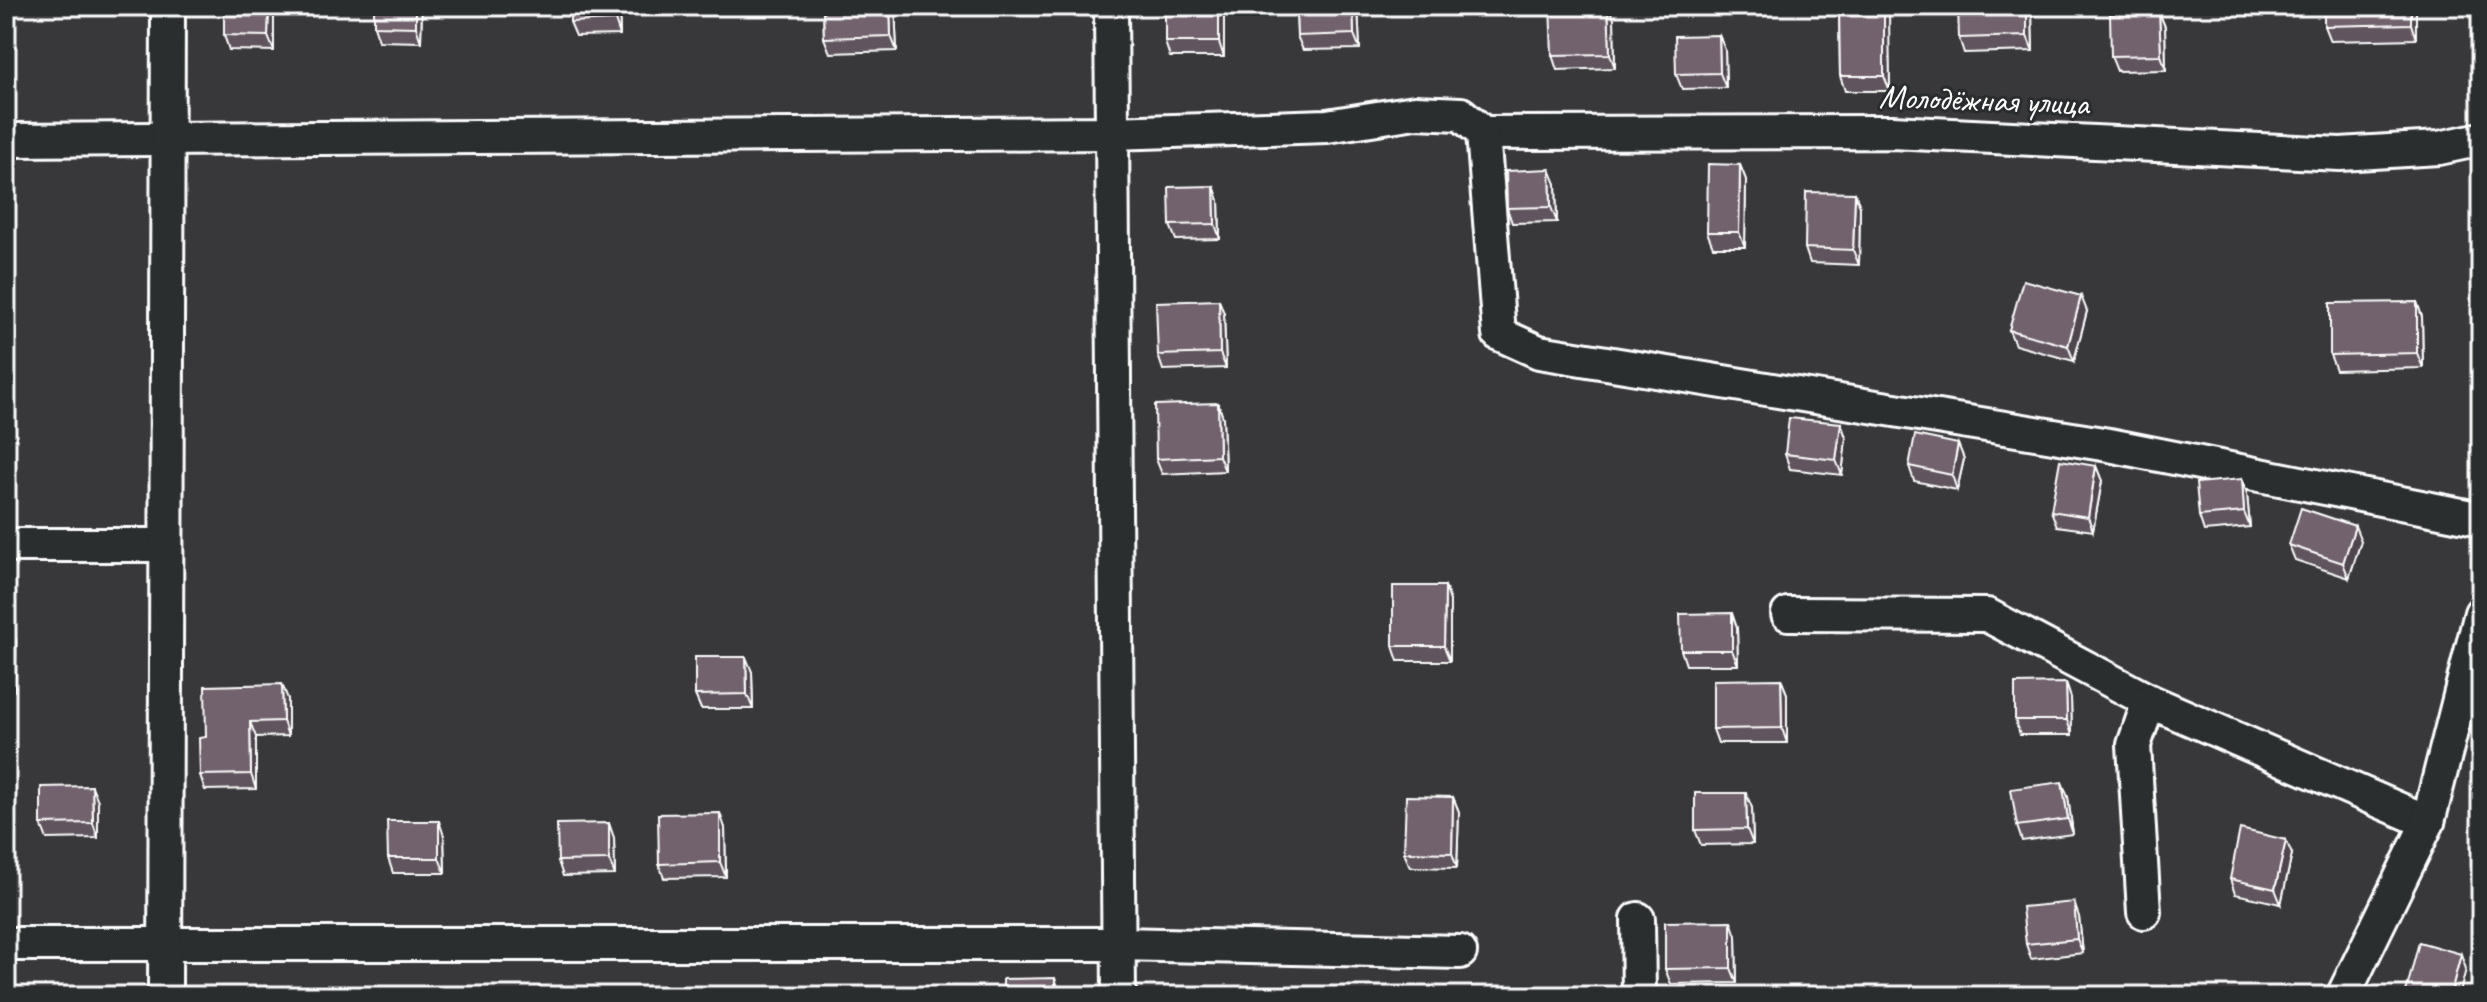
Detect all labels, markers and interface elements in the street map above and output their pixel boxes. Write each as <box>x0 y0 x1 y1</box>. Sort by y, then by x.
street label: Молодёжная улица <box>1878 74 2092 125</box>

